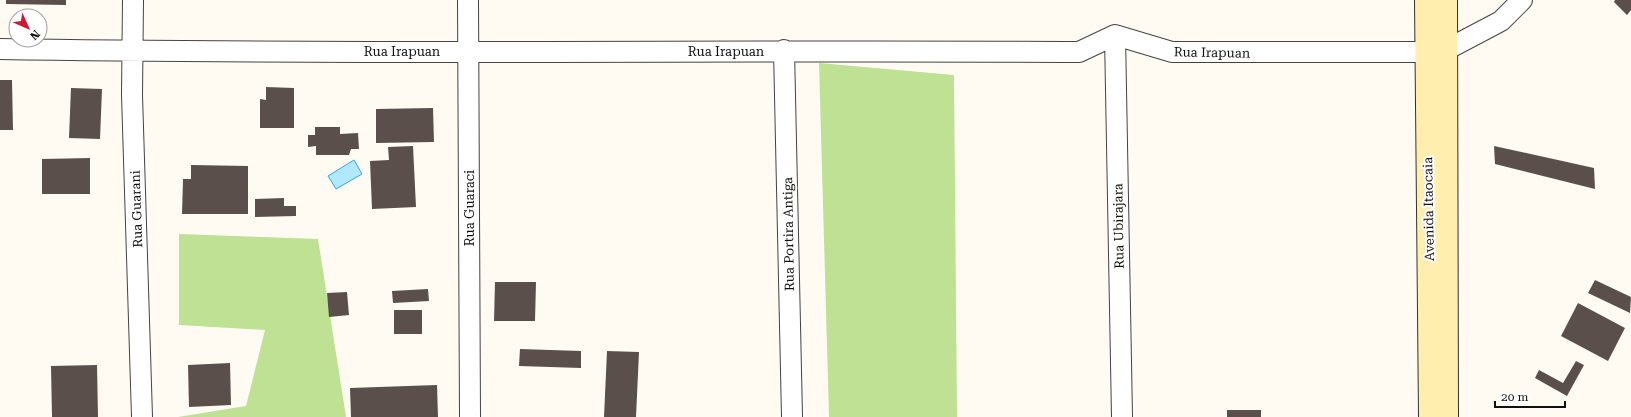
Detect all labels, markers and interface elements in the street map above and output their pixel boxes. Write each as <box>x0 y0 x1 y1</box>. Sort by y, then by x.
north arrow <box>8 8 48 48</box>
text: N <box>27 27 42 43</box>
street label: Rua Irapuan <box>364 44 441 59</box>
street label: Rua Irapuan <box>688 44 765 59</box>
street label: Rua Irapuan <box>1174 44 1251 61</box>
street label: Avenida Itaocaia <box>1420 157 1437 261</box>
street label: Rua Guarani <box>128 170 145 248</box>
street label: Rua Guaraci <box>462 170 477 246</box>
street label: Rua Portira Antiga <box>780 177 797 291</box>
street label: Rua Ubirajara <box>1110 183 1127 269</box>
scale bar <box>1495 383 1565 409</box>
text: 20 m <box>1501 390 1528 404</box>

